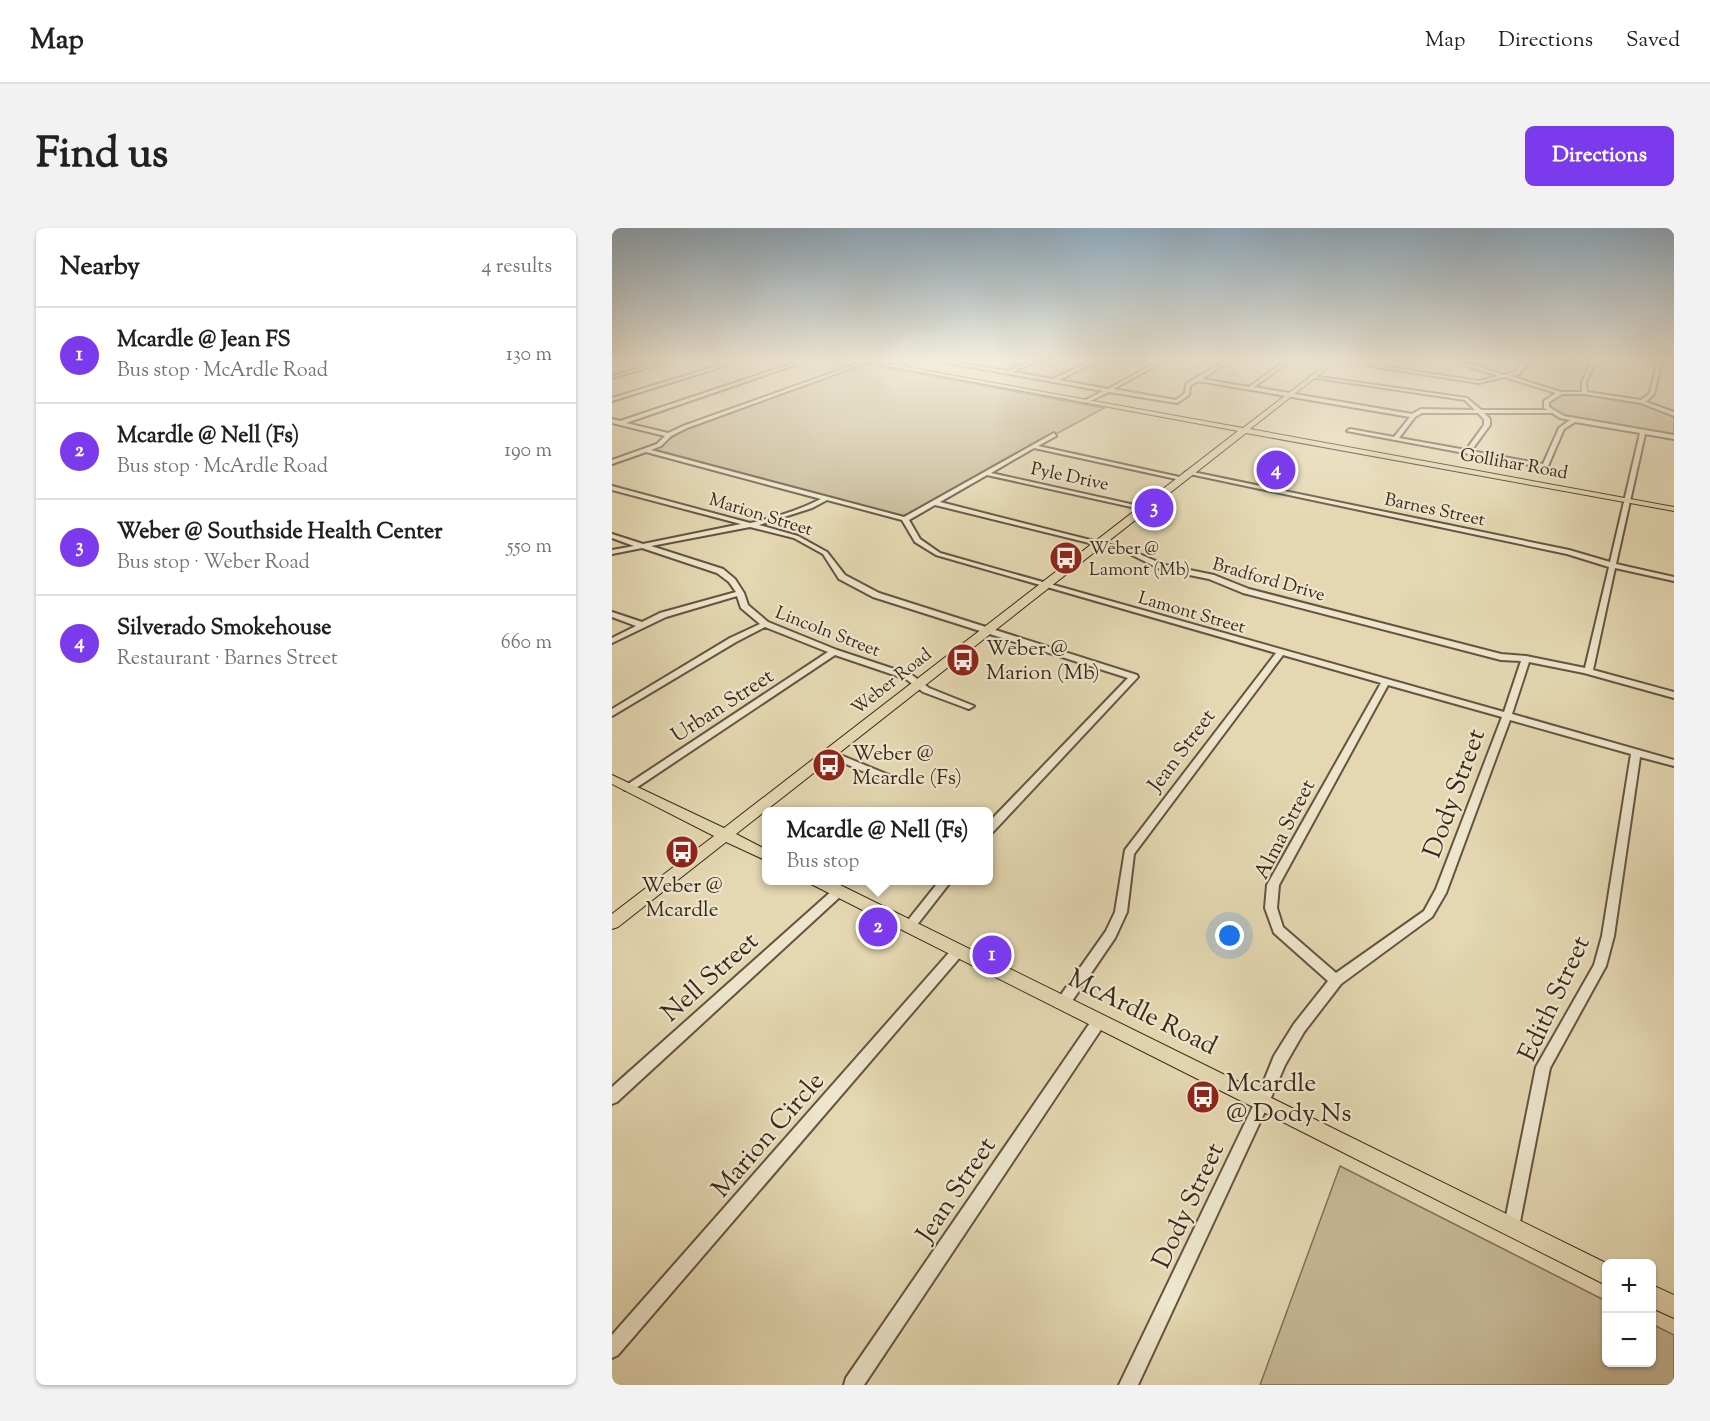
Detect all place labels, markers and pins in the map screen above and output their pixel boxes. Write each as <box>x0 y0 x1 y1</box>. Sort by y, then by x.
pin: 4 <box>1256 448 1296 492</box>
pin: 3 <box>1134 486 1174 530</box>
place label: Weber @ Lamont (Mb) <box>1089 537 1190 584</box>
bus stop icon: Weber @ Lamont (Mb) <box>1048 540 1084 576</box>
place label: Weber @ Marion (Mb) <box>986 635 1100 689</box>
bus stop icon: Weber @ Marion (Mb) <box>945 642 981 678</box>
place label: Weber @ Mcardle (Fs) <box>852 740 962 794</box>
bus stop icon: Weber @ Mcardle (Fs) <box>811 747 847 783</box>
bus stop icon: Weber @ Mcardle <box>664 834 700 870</box>
place label: Weber @ Mcardle <box>641 872 723 926</box>
pin: 2 <box>858 904 898 950</box>
pin: 1 <box>972 932 1012 978</box>
place label: Mcardle @ Dody Ns <box>1226 1066 1351 1133</box>
bus stop icon: Mcardle @ Dody Ns <box>1185 1079 1221 1115</box>

